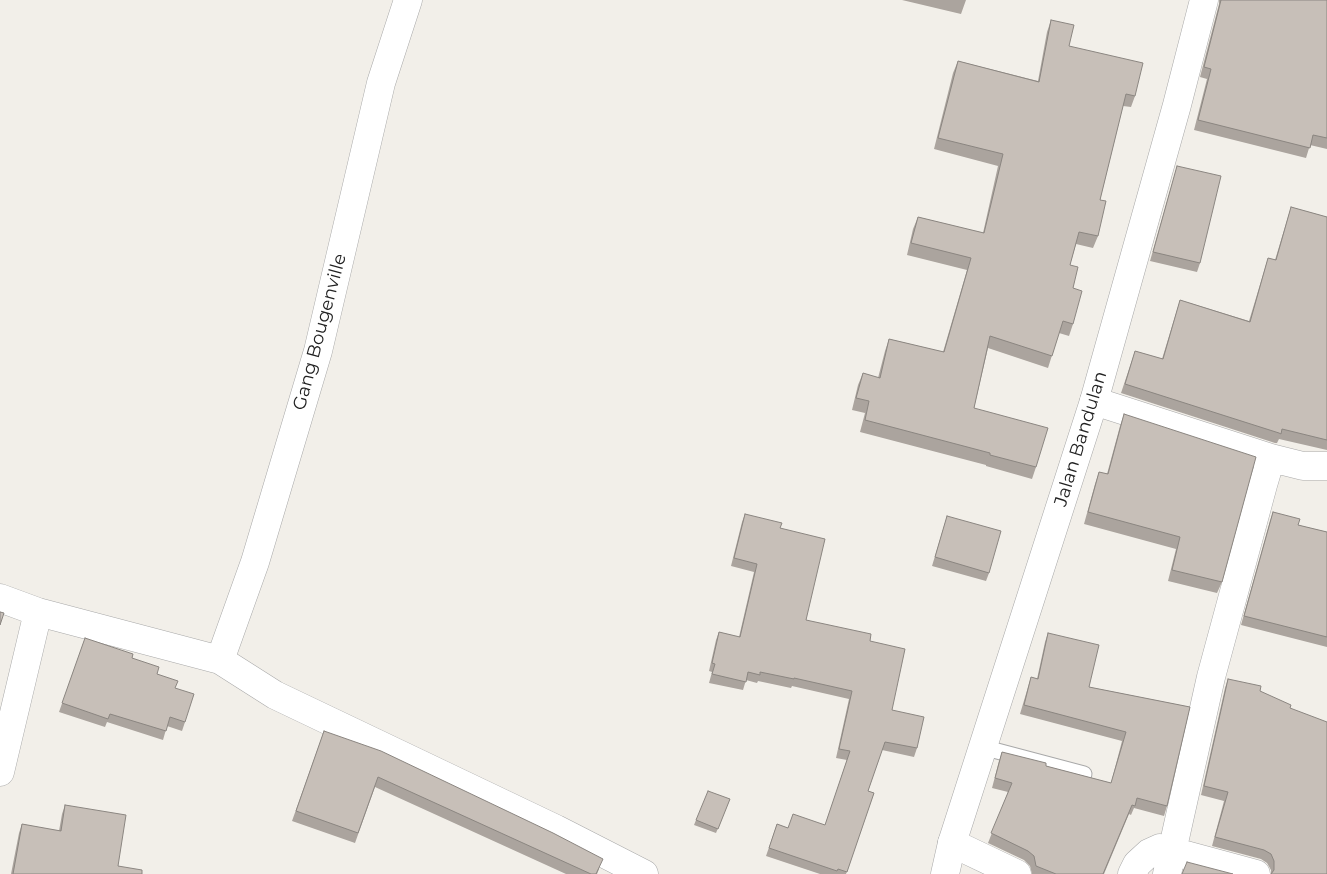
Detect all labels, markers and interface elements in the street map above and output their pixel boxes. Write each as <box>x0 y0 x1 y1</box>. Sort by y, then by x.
street label: Gang Bougenville <box>289 251 351 413</box>
street label: Jalan Bandulan <box>1050 369 1112 509</box>

